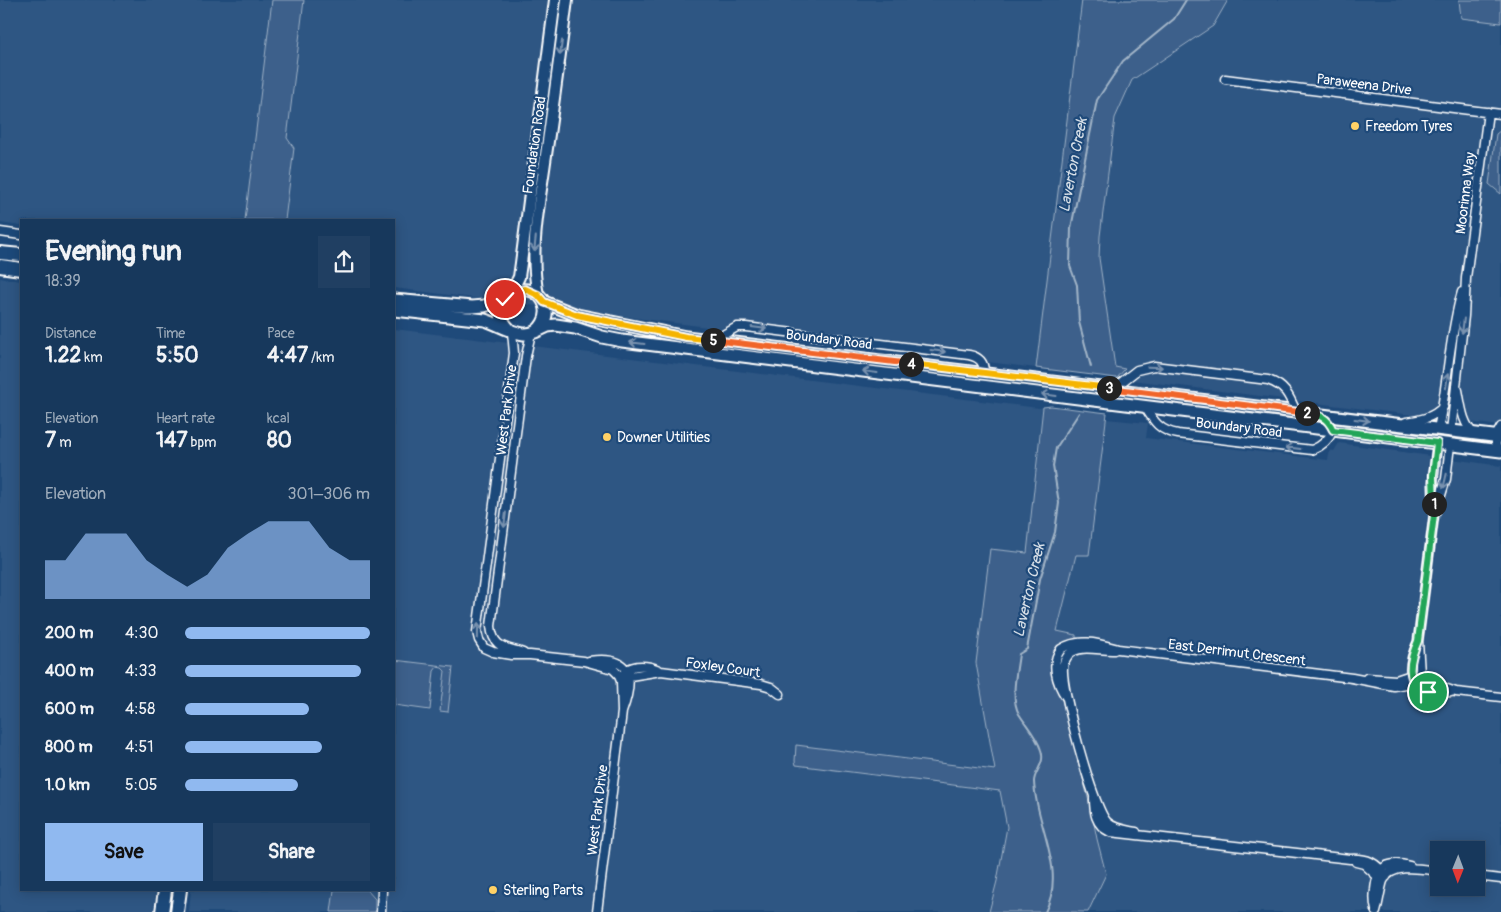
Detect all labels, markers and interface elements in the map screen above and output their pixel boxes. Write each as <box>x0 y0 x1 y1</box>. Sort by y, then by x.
one-way arrow <box>556 40 566 56</box>
street label: Paraweena Drive <box>1315 70 1412 99</box>
street label: Foundation Road <box>519 95 550 195</box>
water label: Laverton Creek <box>1055 114 1092 214</box>
place label: Freedom Tyres <box>1365 118 1453 135</box>
marker: Freedom Tyres <box>1349 120 1361 132</box>
street label: Moorinna Way <box>1452 151 1479 235</box>
text: Evening run <box>45 234 182 269</box>
button: share <box>318 236 370 288</box>
one-way arrow <box>531 236 540 252</box>
text: 18:39 <box>45 271 81 291</box>
pin <box>484 278 526 320</box>
icon: check <box>491 285 519 313</box>
one-way arrow <box>1458 318 1468 334</box>
one-way arrow <box>751 324 767 334</box>
text: Distance <box>45 325 96 342</box>
text: Time <box>156 325 185 342</box>
text: Pace <box>267 325 295 342</box>
street label: Boundary Road <box>785 326 873 353</box>
pin: 5 <box>700 328 726 352</box>
text: 5 <box>710 332 717 349</box>
one-way arrow <box>629 338 645 348</box>
text: 1.22 <box>45 342 81 369</box>
text: 5:50 <box>156 342 199 369</box>
text: 4:47 <box>267 342 308 369</box>
one-way arrow <box>929 346 945 356</box>
text: km <box>81 349 103 366</box>
text: /km <box>308 349 334 366</box>
pin: 4 <box>898 352 924 376</box>
text: 4 <box>907 356 916 373</box>
one-way arrow <box>1146 362 1162 372</box>
street label: West Park Drive <box>492 364 521 456</box>
one-way arrow <box>863 367 879 377</box>
one-way arrow <box>1442 374 1452 390</box>
pin: 3 <box>1096 376 1122 400</box>
text: 3 <box>1106 380 1113 397</box>
one-way arrow <box>1041 390 1057 400</box>
pin: 2 <box>1294 400 1320 426</box>
text: 2 <box>1304 405 1311 422</box>
text: Elevation <box>45 410 98 427</box>
text: Heart rate <box>156 410 215 427</box>
text: kcal <box>267 410 290 427</box>
street label: Boundary Road <box>1195 414 1283 441</box>
one-way arrow <box>1354 415 1370 425</box>
text: 7 <box>45 427 56 454</box>
text: 147 <box>156 427 188 454</box>
text: 80 <box>267 427 292 454</box>
place label: Downer Utilities <box>617 429 711 446</box>
marker: Downer Utilities <box>601 431 613 443</box>
text: m <box>56 434 72 451</box>
text: bpm <box>188 434 216 451</box>
one-way arrow <box>1286 443 1302 453</box>
one-way arrow <box>1440 472 1449 488</box>
text: Elevation <box>45 484 106 504</box>
text: 301–306 m <box>288 484 370 504</box>
pin: 1 <box>1422 492 1446 516</box>
text: 1 <box>1432 496 1437 513</box>
one-way arrow <box>500 512 510 528</box>
water label: Laverton Creek <box>1009 540 1050 639</box>
text: 200 m <box>45 623 93 643</box>
text: 4:30 <box>125 623 158 643</box>
one-way arrow <box>474 623 483 639</box>
street label: East Derrimut Crescent <box>1167 636 1307 669</box>
street label: Foxley Court <box>685 654 762 681</box>
text: 400 m <box>45 661 94 681</box>
text: 4:33 <box>125 661 156 681</box>
pin <box>1407 671 1449 713</box>
icon: arrive <box>1414 678 1442 706</box>
text: 600 m <box>45 699 94 719</box>
text: 4:58 <box>125 699 155 719</box>
text: 800 m <box>45 737 93 757</box>
text: 4:51 <box>125 737 153 757</box>
street label: West Park Drive <box>583 764 612 856</box>
text: 1.0 km <box>45 775 90 795</box>
text: 5:05 <box>125 775 158 795</box>
button: Save <box>45 823 203 881</box>
button: Share <box>213 823 370 881</box>
north arrow <box>1430 841 1485 896</box>
map controls <box>1430 841 1485 896</box>
place label: Sterling Parts <box>503 882 584 899</box>
marker: Sterling Parts <box>487 884 499 896</box>

